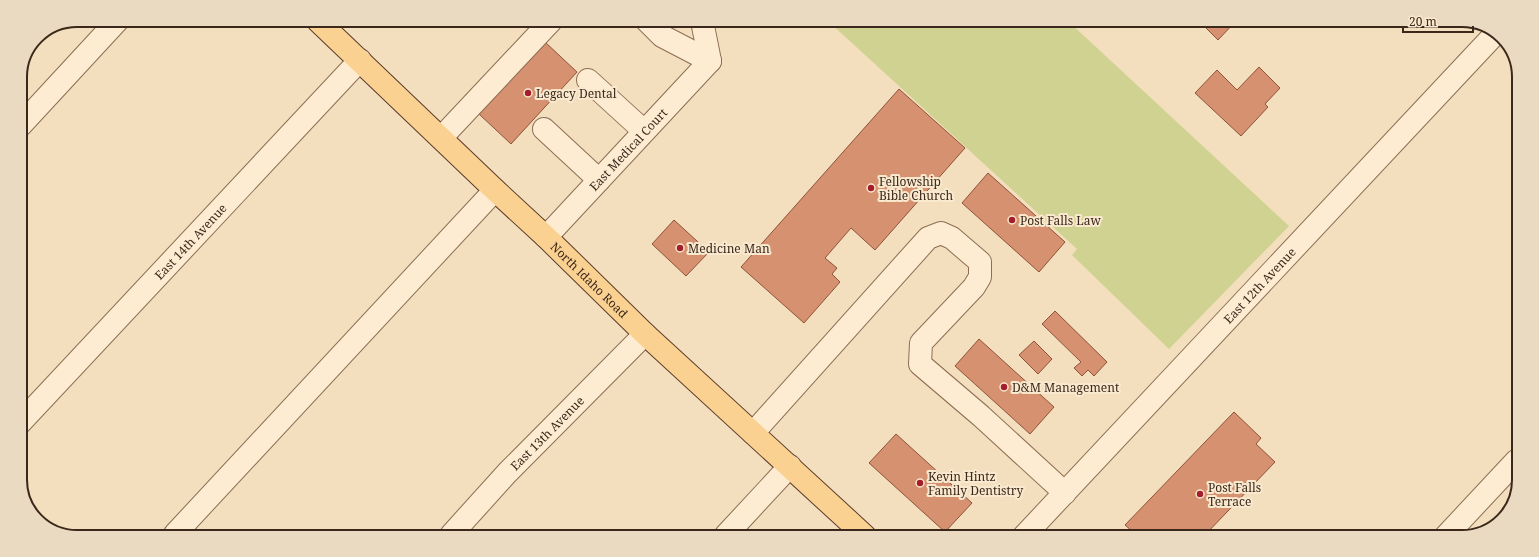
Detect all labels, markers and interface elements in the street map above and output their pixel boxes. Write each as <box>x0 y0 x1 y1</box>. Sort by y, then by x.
scale bar <box>1403 8 1473 34</box>
text: 20 m <box>1409 13 1437 30</box>
place label: Legacy Dental <box>536 85 617 102</box>
marker: Legacy Dental <box>523 88 533 98</box>
street label: East Medical Court <box>585 104 671 194</box>
place label: Fellowship Bible Church <box>879 173 953 204</box>
marker: Fellowship Bible Church <box>866 183 876 193</box>
street label: East 14th Avenue <box>150 200 230 283</box>
place label: Post Falls Law <box>1020 212 1101 229</box>
marker: Post Falls Law <box>1007 215 1017 225</box>
street label: North Idaho Road <box>547 238 632 322</box>
place label: Medicine Man <box>688 240 770 257</box>
marker: Medicine Man <box>675 243 685 253</box>
street label: East 12th Avenue <box>1220 243 1299 327</box>
place label: D&M Management <box>1012 379 1119 396</box>
marker: D&M Management <box>999 382 1009 392</box>
street label: East 13th Avenue <box>506 392 587 474</box>
place label: Kevin Hintz Family Dentistry <box>928 468 1023 499</box>
marker: Kevin Hintz Family Dentistry <box>915 478 925 488</box>
place label: Post Falls Terrace <box>1208 479 1261 510</box>
marker: Post Falls Terrace <box>1195 489 1205 499</box>

